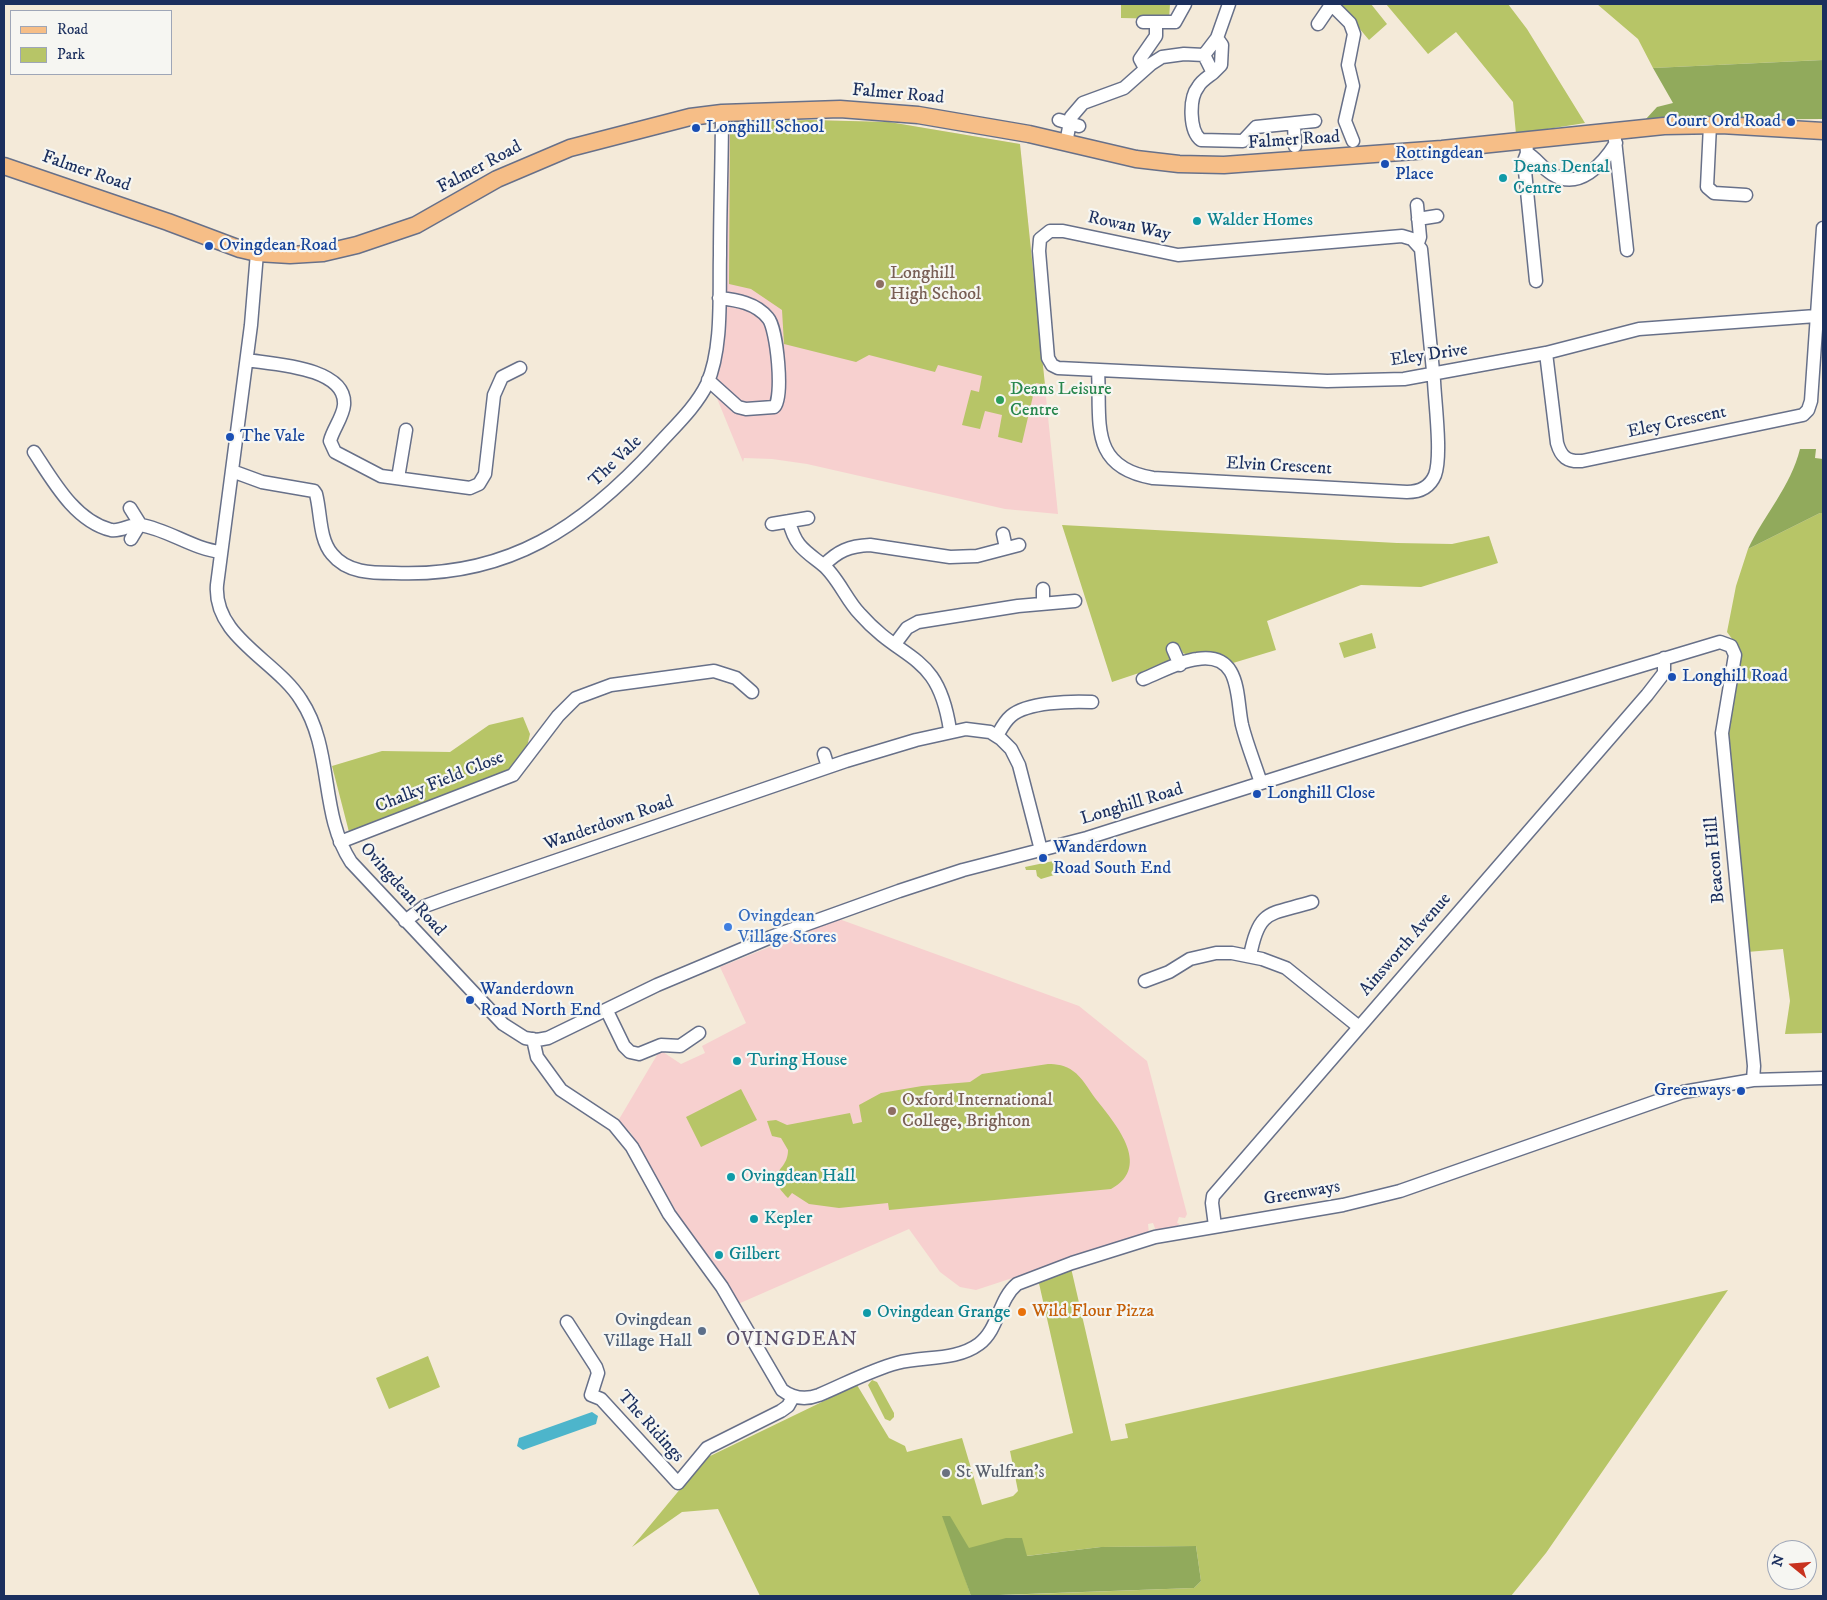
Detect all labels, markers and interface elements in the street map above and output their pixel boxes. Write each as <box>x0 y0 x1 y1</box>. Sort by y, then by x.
legend <box>10 10 172 75</box>
text: Road <box>57 20 88 39</box>
text: Park <box>57 45 85 64</box>
street label: Falmer Road <box>851 80 945 110</box>
place label: Court Ord Road <box>1666 111 1781 133</box>
marker: Court Ord Road <box>1785 116 1797 128</box>
place label: Longhill School <box>706 117 824 139</box>
marker: Longhill School <box>690 122 702 134</box>
street label: Falmer Road <box>1247 127 1341 155</box>
street label: Falmer Road <box>434 137 526 199</box>
place label: Rottingdean Place <box>1395 143 1483 186</box>
street label: Falmer Road <box>39 147 133 197</box>
place label: Deans Dental Centre <box>1513 157 1610 200</box>
marker: Rottingdean Place <box>1379 158 1391 170</box>
marker: Deans Dental Centre <box>1497 172 1509 184</box>
street label: Rowan Way <box>1085 208 1173 246</box>
place label: Walder Homes <box>1207 210 1313 232</box>
marker: Walder Homes <box>1191 215 1203 227</box>
place label: Ovingdean Road <box>219 235 337 257</box>
marker: Ovingdean Road <box>203 240 215 252</box>
place label: Longhill High School <box>890 263 981 306</box>
marker: Longhill High School <box>874 278 886 290</box>
street label: Eley Drive <box>1389 340 1469 372</box>
place label: Deans Leisure Centre <box>1010 379 1112 422</box>
marker: Deans Leisure Centre <box>994 394 1006 406</box>
street label: Eley Crescent <box>1626 402 1728 444</box>
place label: The Vale <box>240 426 305 448</box>
marker: The Vale <box>224 431 236 443</box>
street label: The Vale <box>585 432 647 492</box>
street label: Elvin Crescent <box>1225 453 1333 481</box>
place label: Longhill Road <box>1682 666 1788 688</box>
marker: Longhill Road <box>1666 671 1678 683</box>
street label: Chalky Field Close <box>373 747 507 819</box>
street label: Longhill Road <box>1078 779 1186 831</box>
place label: Longhill Close <box>1267 783 1375 805</box>
marker: Longhill Close <box>1251 788 1263 800</box>
street label: Wanderdown Road <box>542 792 676 856</box>
street label: Beacon Hill <box>1701 816 1731 904</box>
place label: Wanderdown Road South End <box>1053 837 1171 880</box>
street label: Ovingdean Road <box>354 839 450 941</box>
marker: Wanderdown Road South End <box>1037 852 1049 864</box>
street label: Ainsworth Avenue <box>1355 889 1457 1001</box>
place label: Ovingdean Village Stores <box>738 906 836 949</box>
marker: Ovingdean Village Stores <box>722 921 734 933</box>
place label: Wanderdown Road North End <box>480 979 601 1022</box>
marker: Wanderdown Road North End <box>464 994 476 1006</box>
place label: Turing House <box>747 1050 847 1072</box>
marker: Turing House <box>731 1055 743 1067</box>
place label: Greenways <box>1654 1080 1731 1102</box>
marker: Greenways <box>1735 1085 1747 1097</box>
place label: Oxford International College, Brighton <box>902 1090 1053 1132</box>
marker: Oxford International College, Brighton <box>886 1105 898 1117</box>
place label: Ovingdean Hall <box>741 1166 855 1188</box>
marker: Ovingdean Hall <box>725 1171 737 1183</box>
street label: Greenways <box>1262 1177 1342 1211</box>
place label: Kepler <box>764 1208 812 1230</box>
marker: Kepler <box>748 1213 760 1225</box>
place label: Gilbert <box>729 1244 780 1266</box>
marker: Gilbert <box>713 1249 725 1261</box>
place label: Wild Flour Pizza <box>1032 1301 1154 1323</box>
place label: Ovingdean Grange <box>877 1302 1010 1324</box>
marker: Wild Flour Pizza <box>1016 1306 1028 1318</box>
marker: Ovingdean Grange <box>861 1307 873 1319</box>
place label: Ovingdean Village Hall <box>604 1310 692 1352</box>
marker: Ovingdean Village Hall <box>696 1325 708 1337</box>
district label: OVINGDEAN <box>725 1329 859 1353</box>
street label: The Ridings <box>612 1387 688 1467</box>
place label: St Wulfran's <box>956 1462 1044 1484</box>
marker: St Wulfran's <box>940 1467 952 1479</box>
north arrow <box>1767 1540 1817 1590</box>
text: N <box>1768 1553 1789 1569</box>

